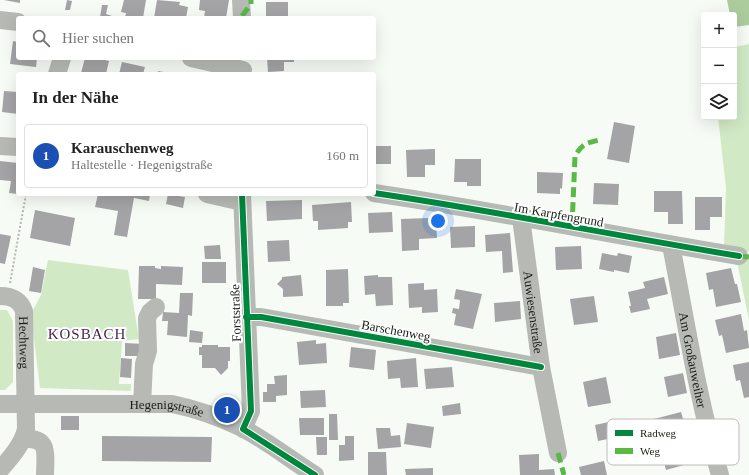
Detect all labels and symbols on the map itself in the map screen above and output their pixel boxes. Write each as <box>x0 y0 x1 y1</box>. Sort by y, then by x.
street label: Im Karpfengrund <box>513 199 605 230</box>
your location <box>428 211 448 231</box>
street label: Auwiesenstraße <box>520 270 546 355</box>
street label: Forststraße <box>227 284 244 342</box>
street label: Am Großauweiher <box>676 311 710 410</box>
street label: Hechtweg <box>16 316 32 370</box>
street label: Barschenweg <box>360 317 432 344</box>
district label: KOSBACH <box>48 326 126 342</box>
pin: 1 <box>214 395 240 425</box>
street label: Hegenigstraße <box>129 397 206 420</box>
legend <box>607 419 739 465</box>
text: Radweg <box>640 427 677 439</box>
text: Weg <box>640 445 660 457</box>

